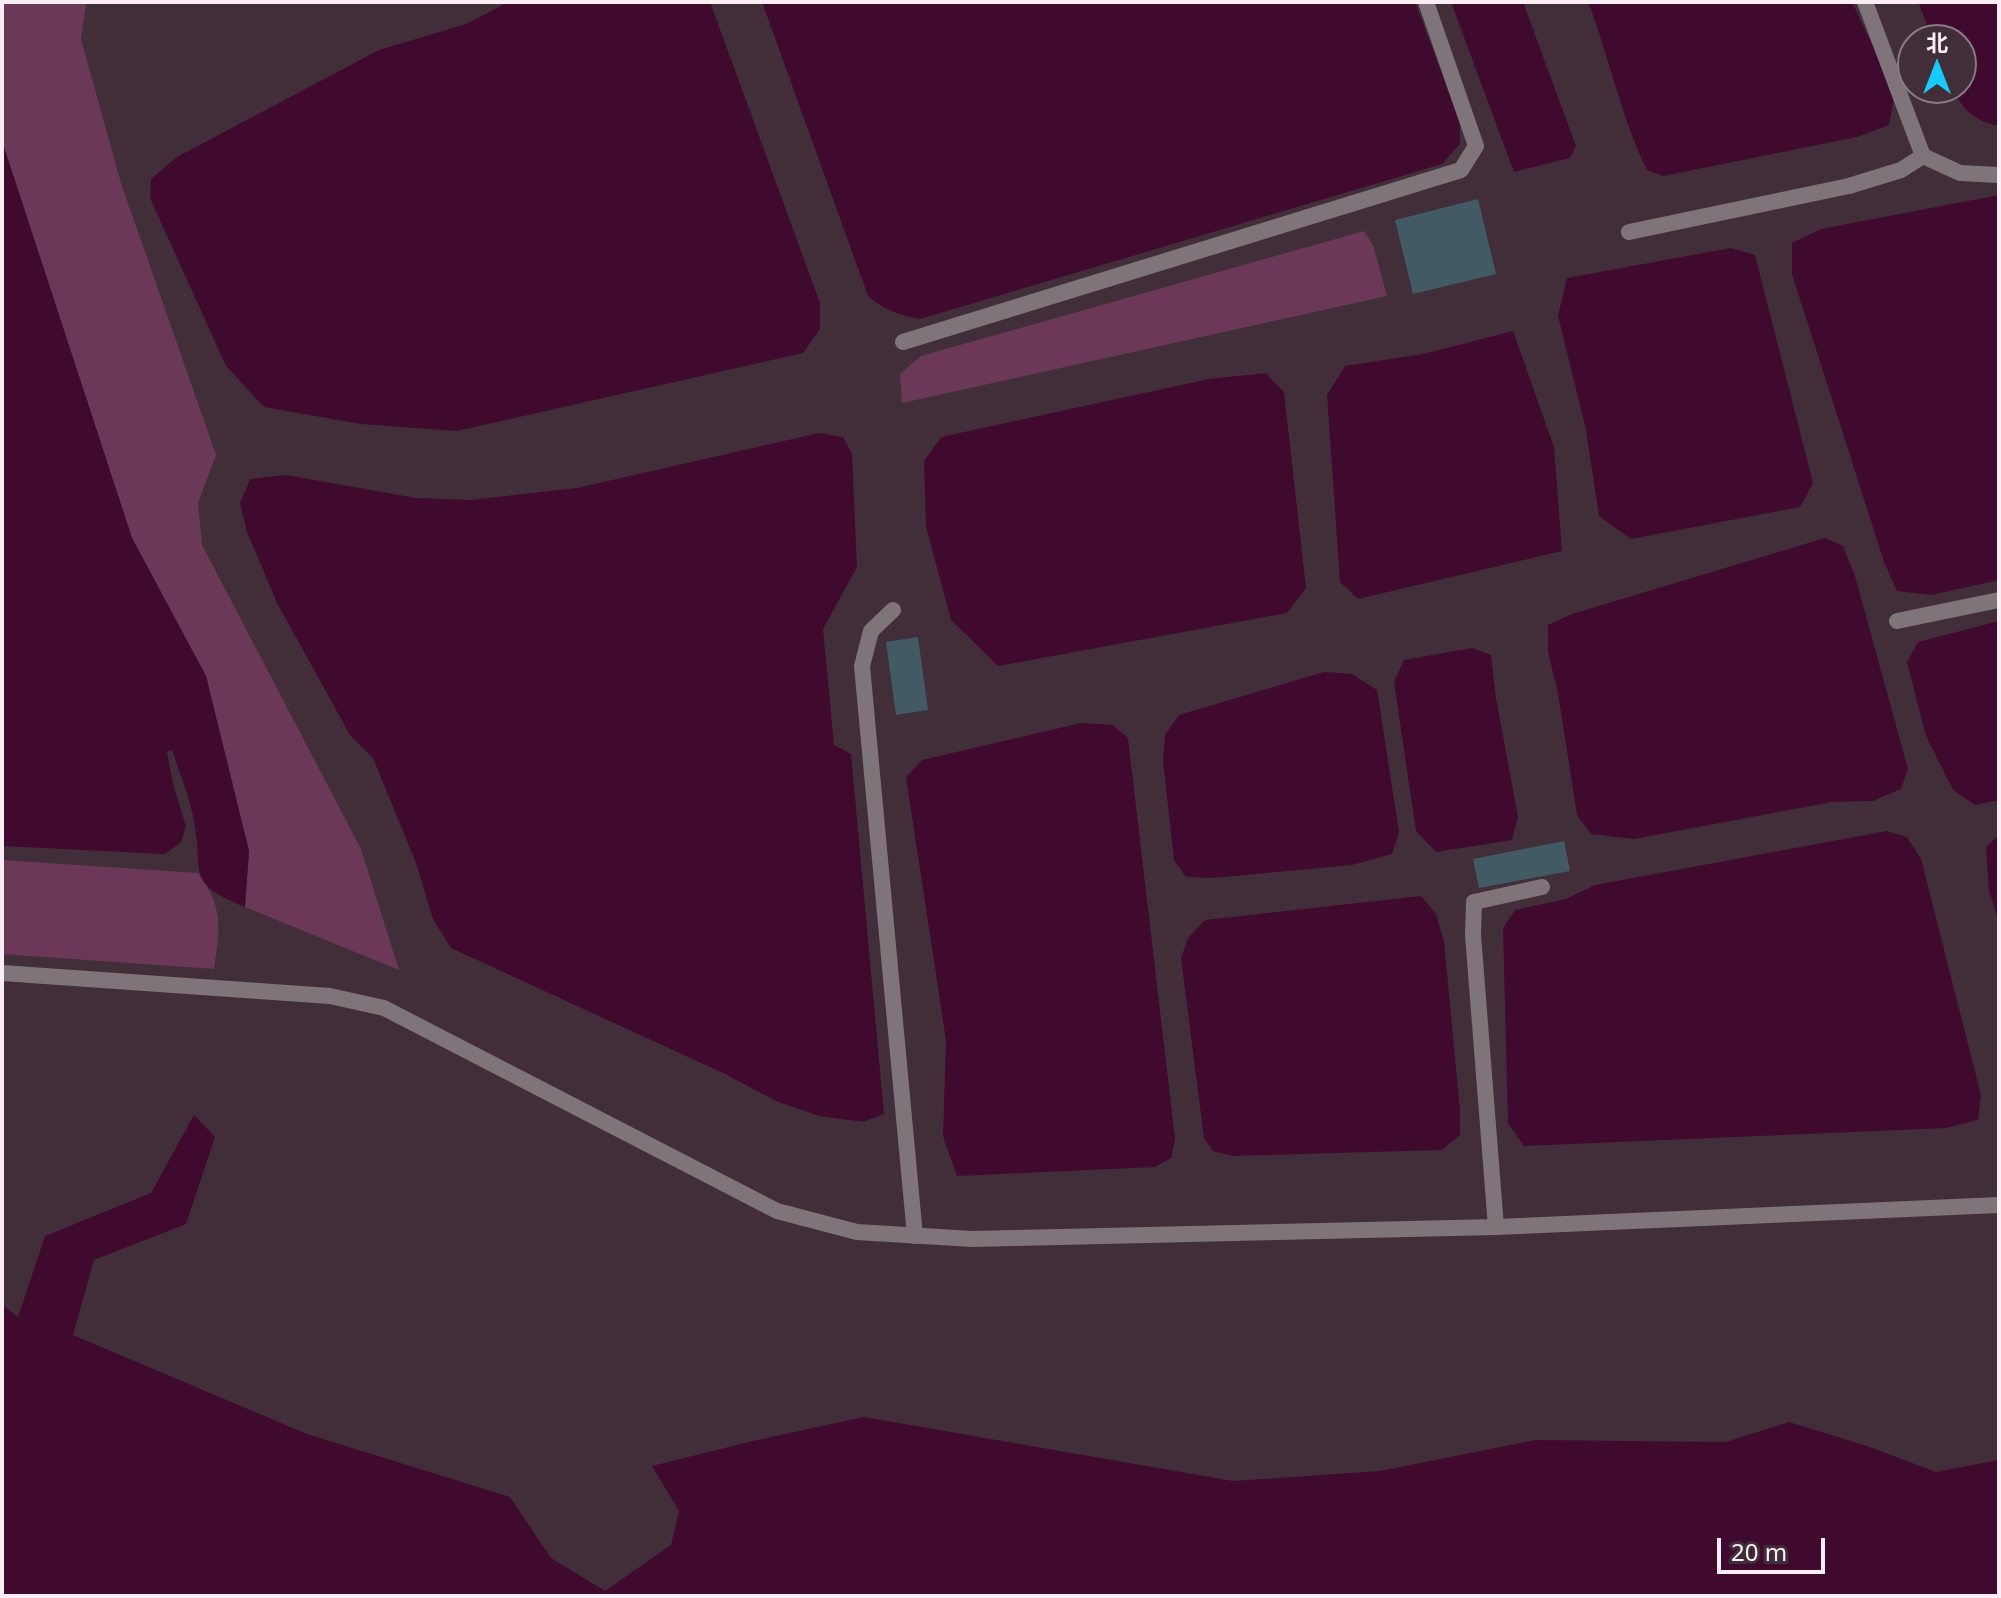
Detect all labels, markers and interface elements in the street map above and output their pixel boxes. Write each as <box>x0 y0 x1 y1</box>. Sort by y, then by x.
north arrow <box>1897 24 1977 104</box>
text: 北 <box>1926 27 1948 57</box>
scale bar <box>1721 1522 1829 1572</box>
text: 20 m <box>1731 1535 1787 1568</box>

